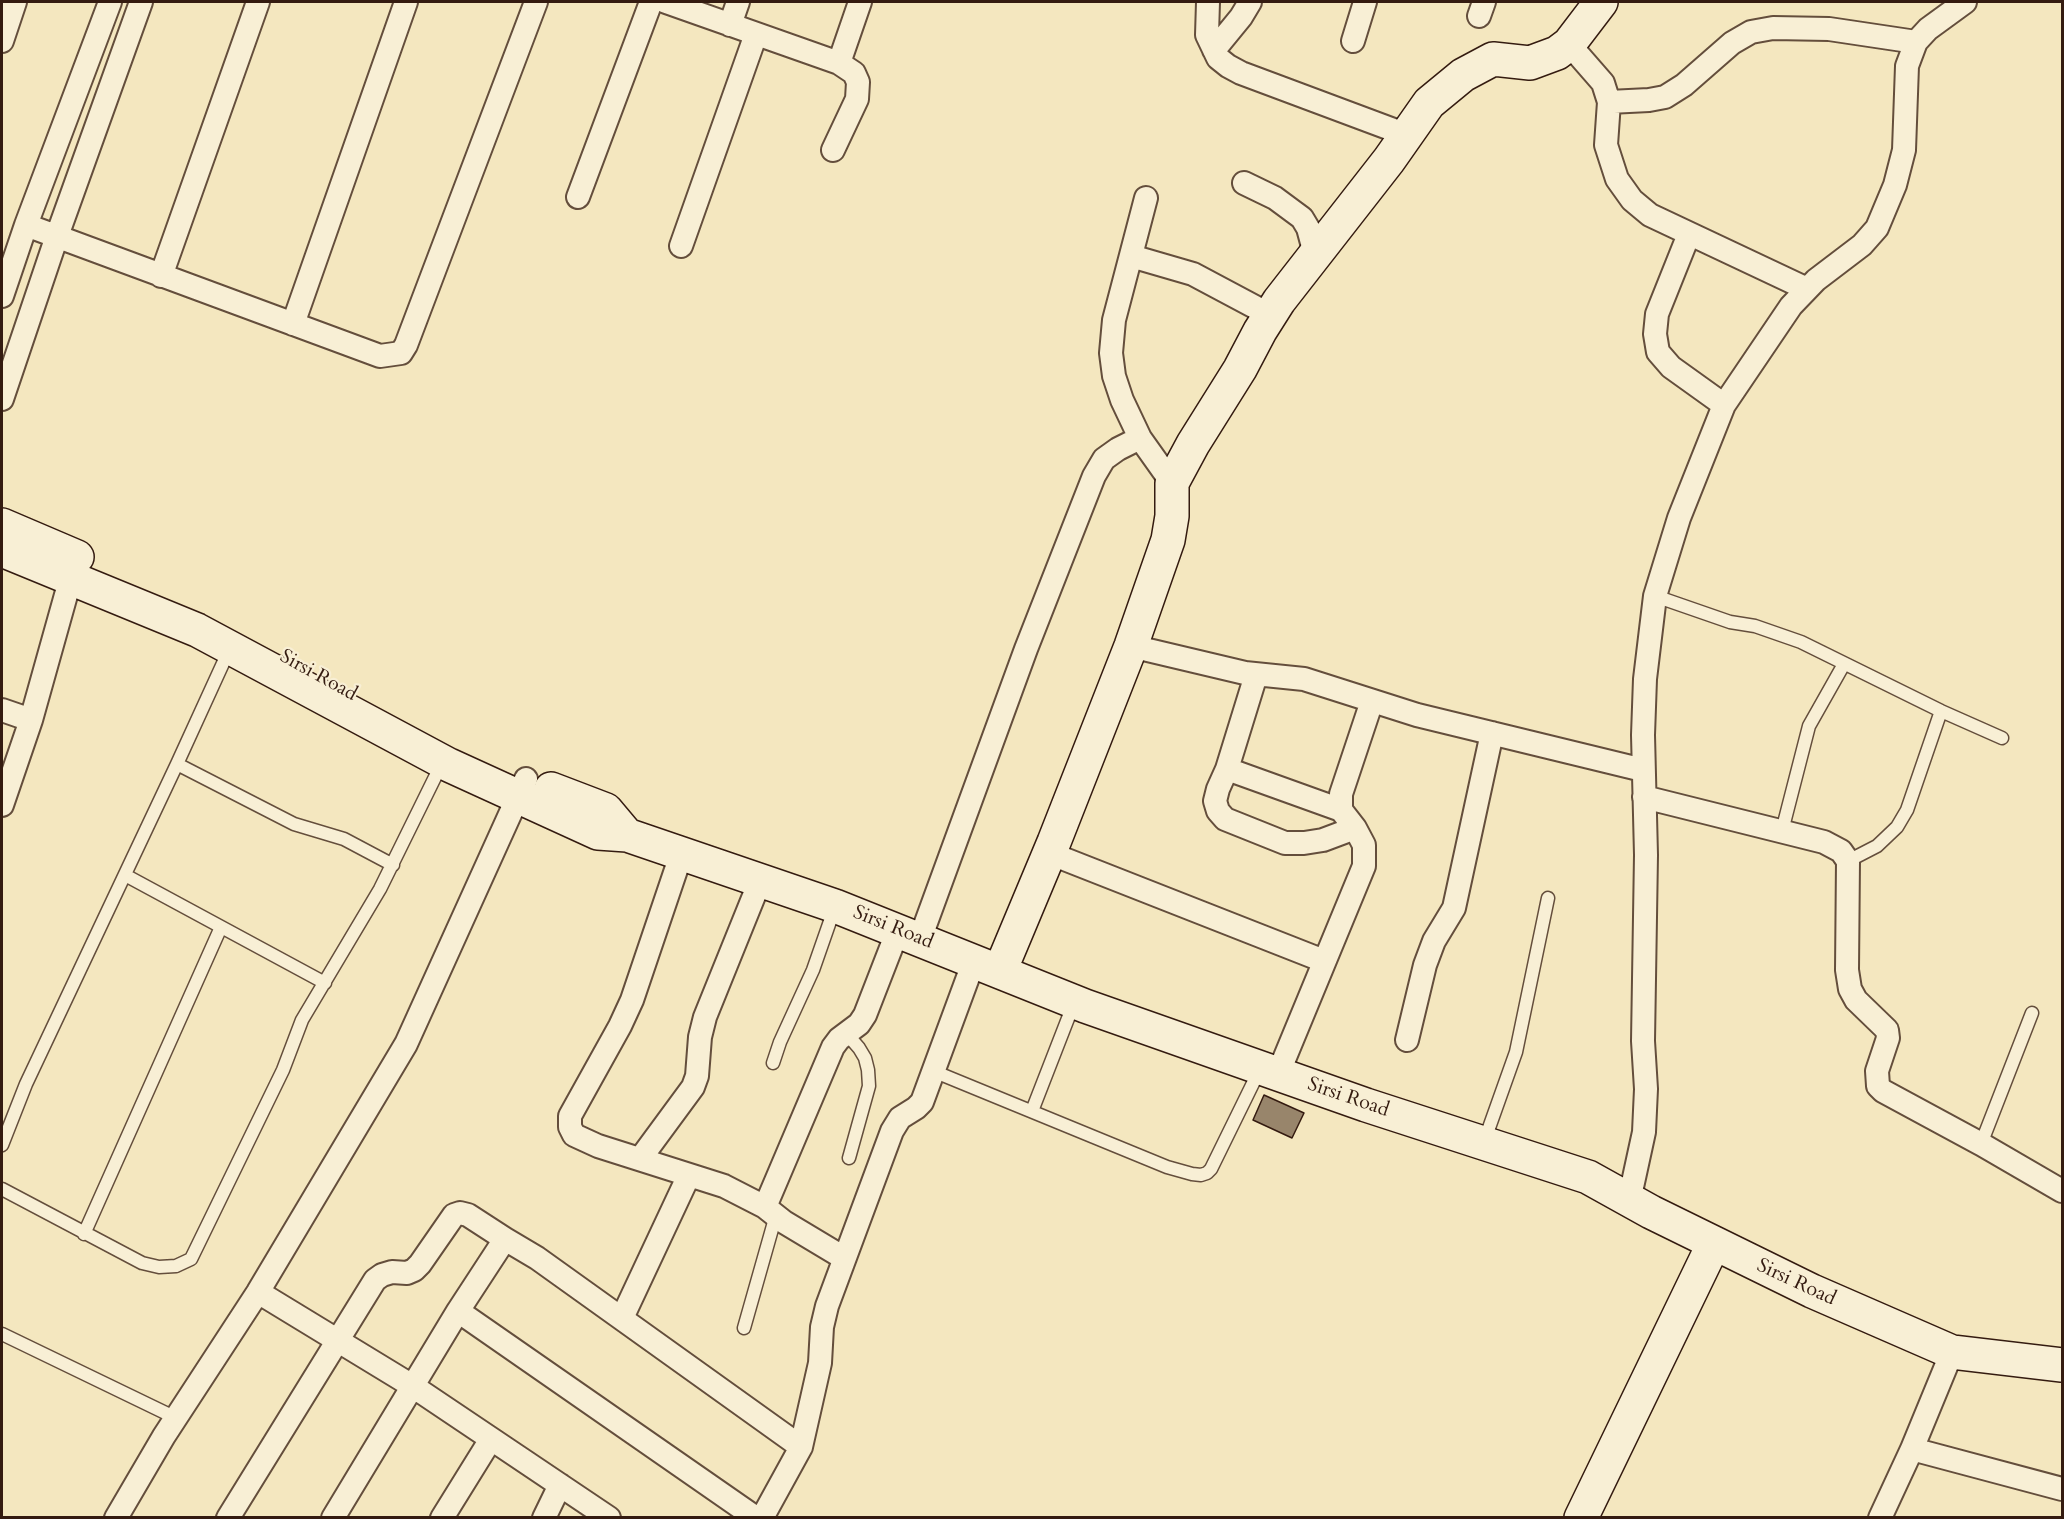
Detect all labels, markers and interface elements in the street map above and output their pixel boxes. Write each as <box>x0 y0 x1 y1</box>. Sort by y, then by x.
street label: Sirsi Road <box>275 645 361 707</box>
street label: Sirsi Road <box>849 901 937 955</box>
street label: Sirsi Road <box>1304 1073 1392 1123</box>
street label: Sirsi Road <box>1753 1254 1839 1312</box>

